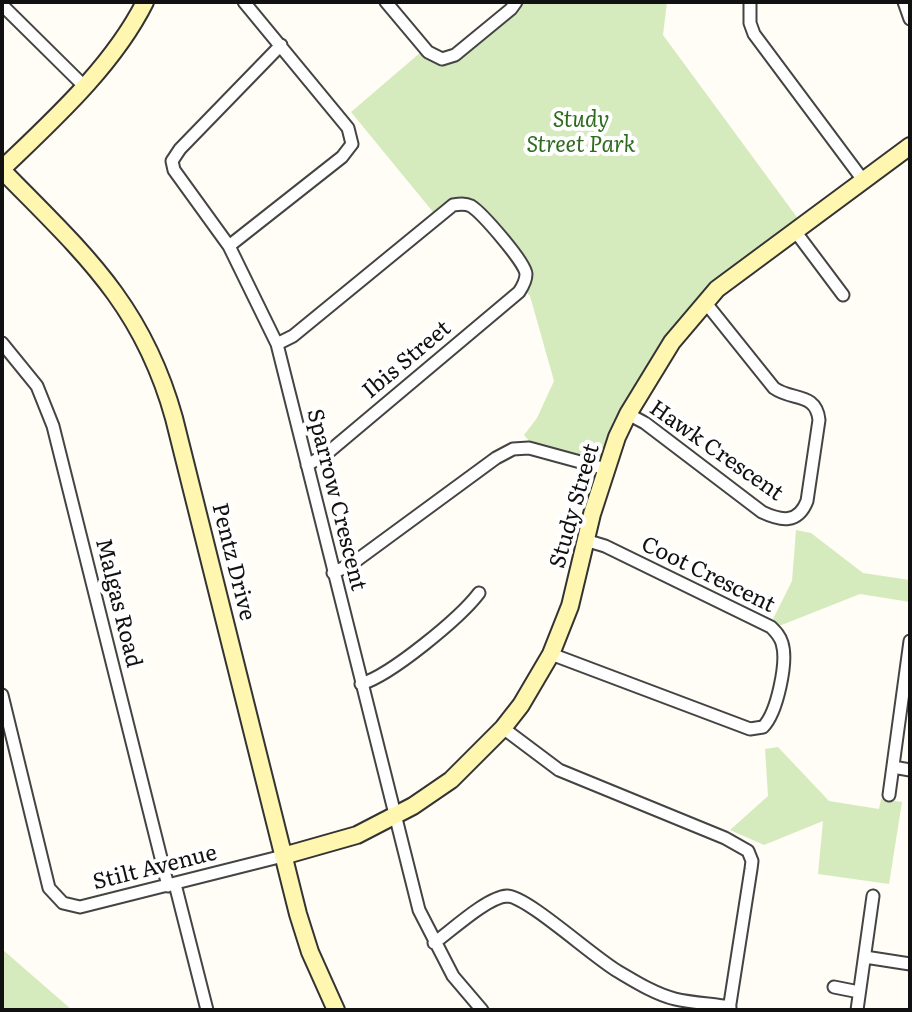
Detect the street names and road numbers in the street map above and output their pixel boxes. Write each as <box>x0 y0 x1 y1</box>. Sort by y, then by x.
street label: Ibis Street <box>358 316 456 404</box>
street label: Hawk Crescent <box>644 395 788 507</box>
street label: Sparrow Crescent <box>301 406 371 594</box>
street label: Study Street <box>545 441 605 571</box>
street label: Pentz Drive <box>206 501 260 623</box>
street label: Coot Crescent <box>637 531 779 619</box>
street label: Malgas Road <box>89 536 147 670</box>
street label: Stilt Avenue <box>90 840 220 896</box>

